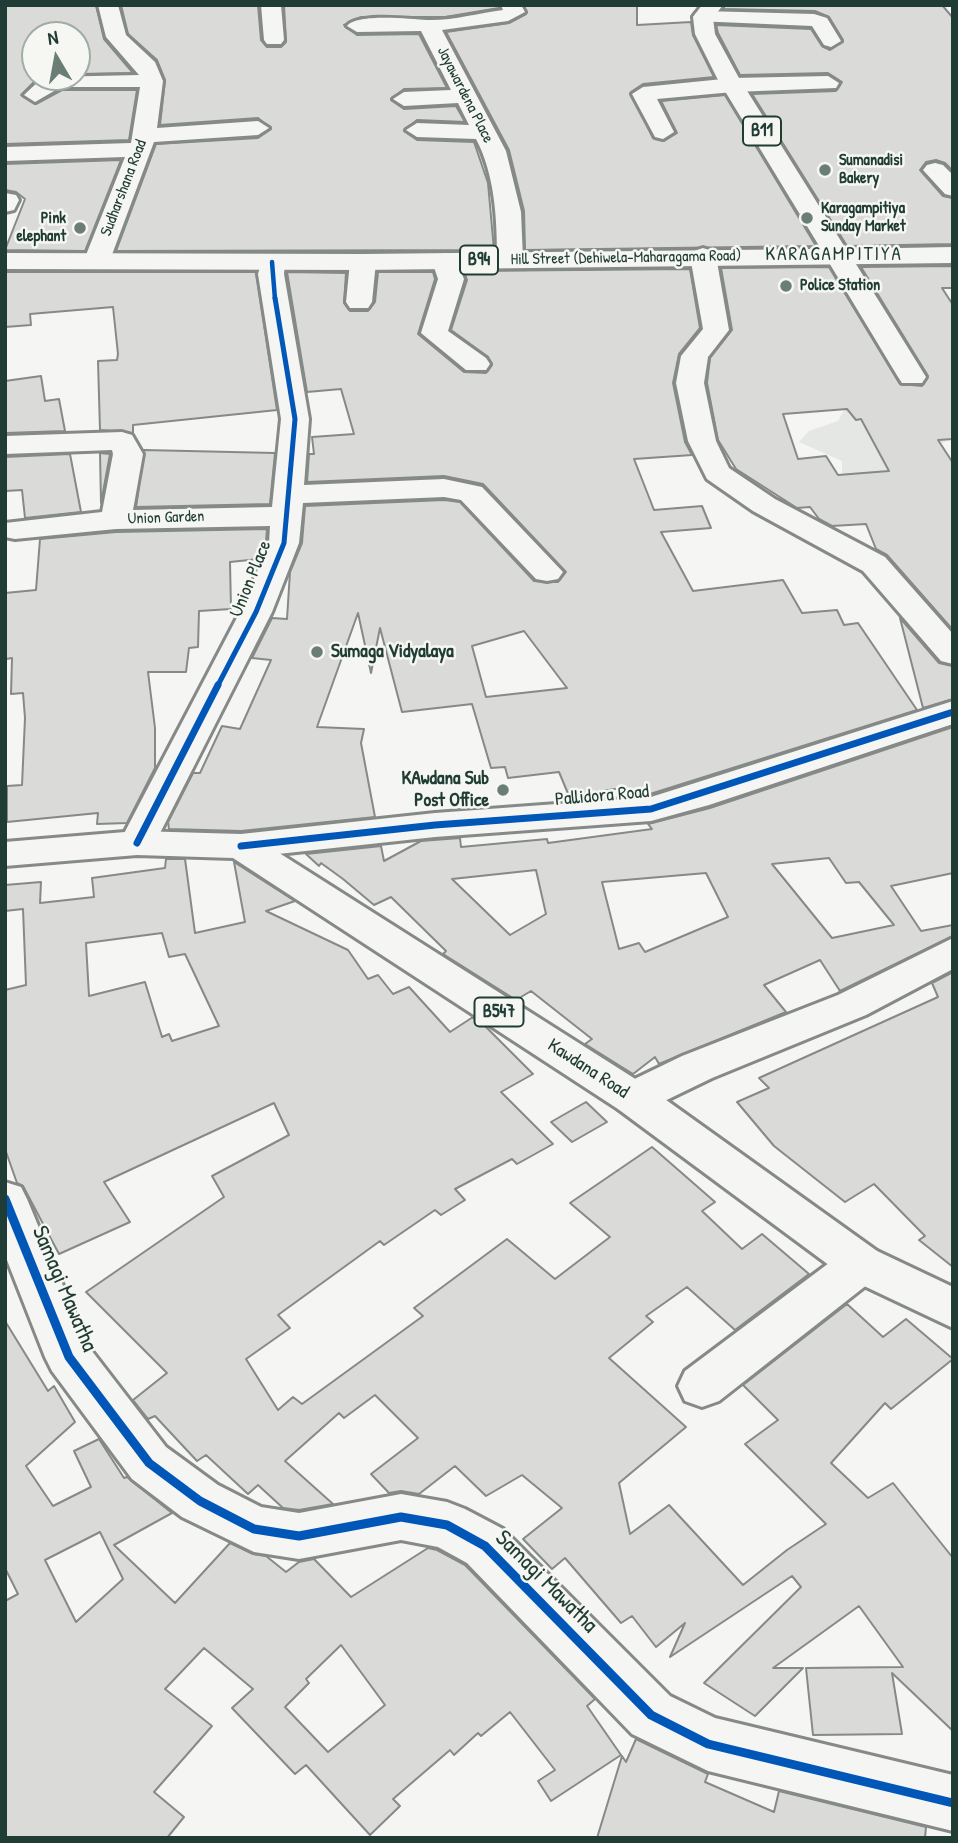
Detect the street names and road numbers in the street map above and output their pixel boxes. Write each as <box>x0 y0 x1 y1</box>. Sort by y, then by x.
street label: Jayawardena Place <box>432 44 498 146</box>
road number: B11 <box>743 116 781 146</box>
street label: Sudharshana Road <box>97 137 151 239</box>
road number: B94 <box>460 246 498 274</box>
street label: Hill Street (Dehiwela-Maharagama Road) <box>511 246 741 270</box>
street label: Union Garden <box>127 507 205 529</box>
street label: Union Place <box>225 537 277 621</box>
street label: Pallidora Road <box>554 781 650 811</box>
road number: B547 <box>475 998 524 1027</box>
street label: Kawdana Road <box>543 1034 633 1104</box>
street label: Samagi Mawatha <box>25 1222 103 1356</box>
street label: Samagi Mawatha <box>489 1525 603 1639</box>

